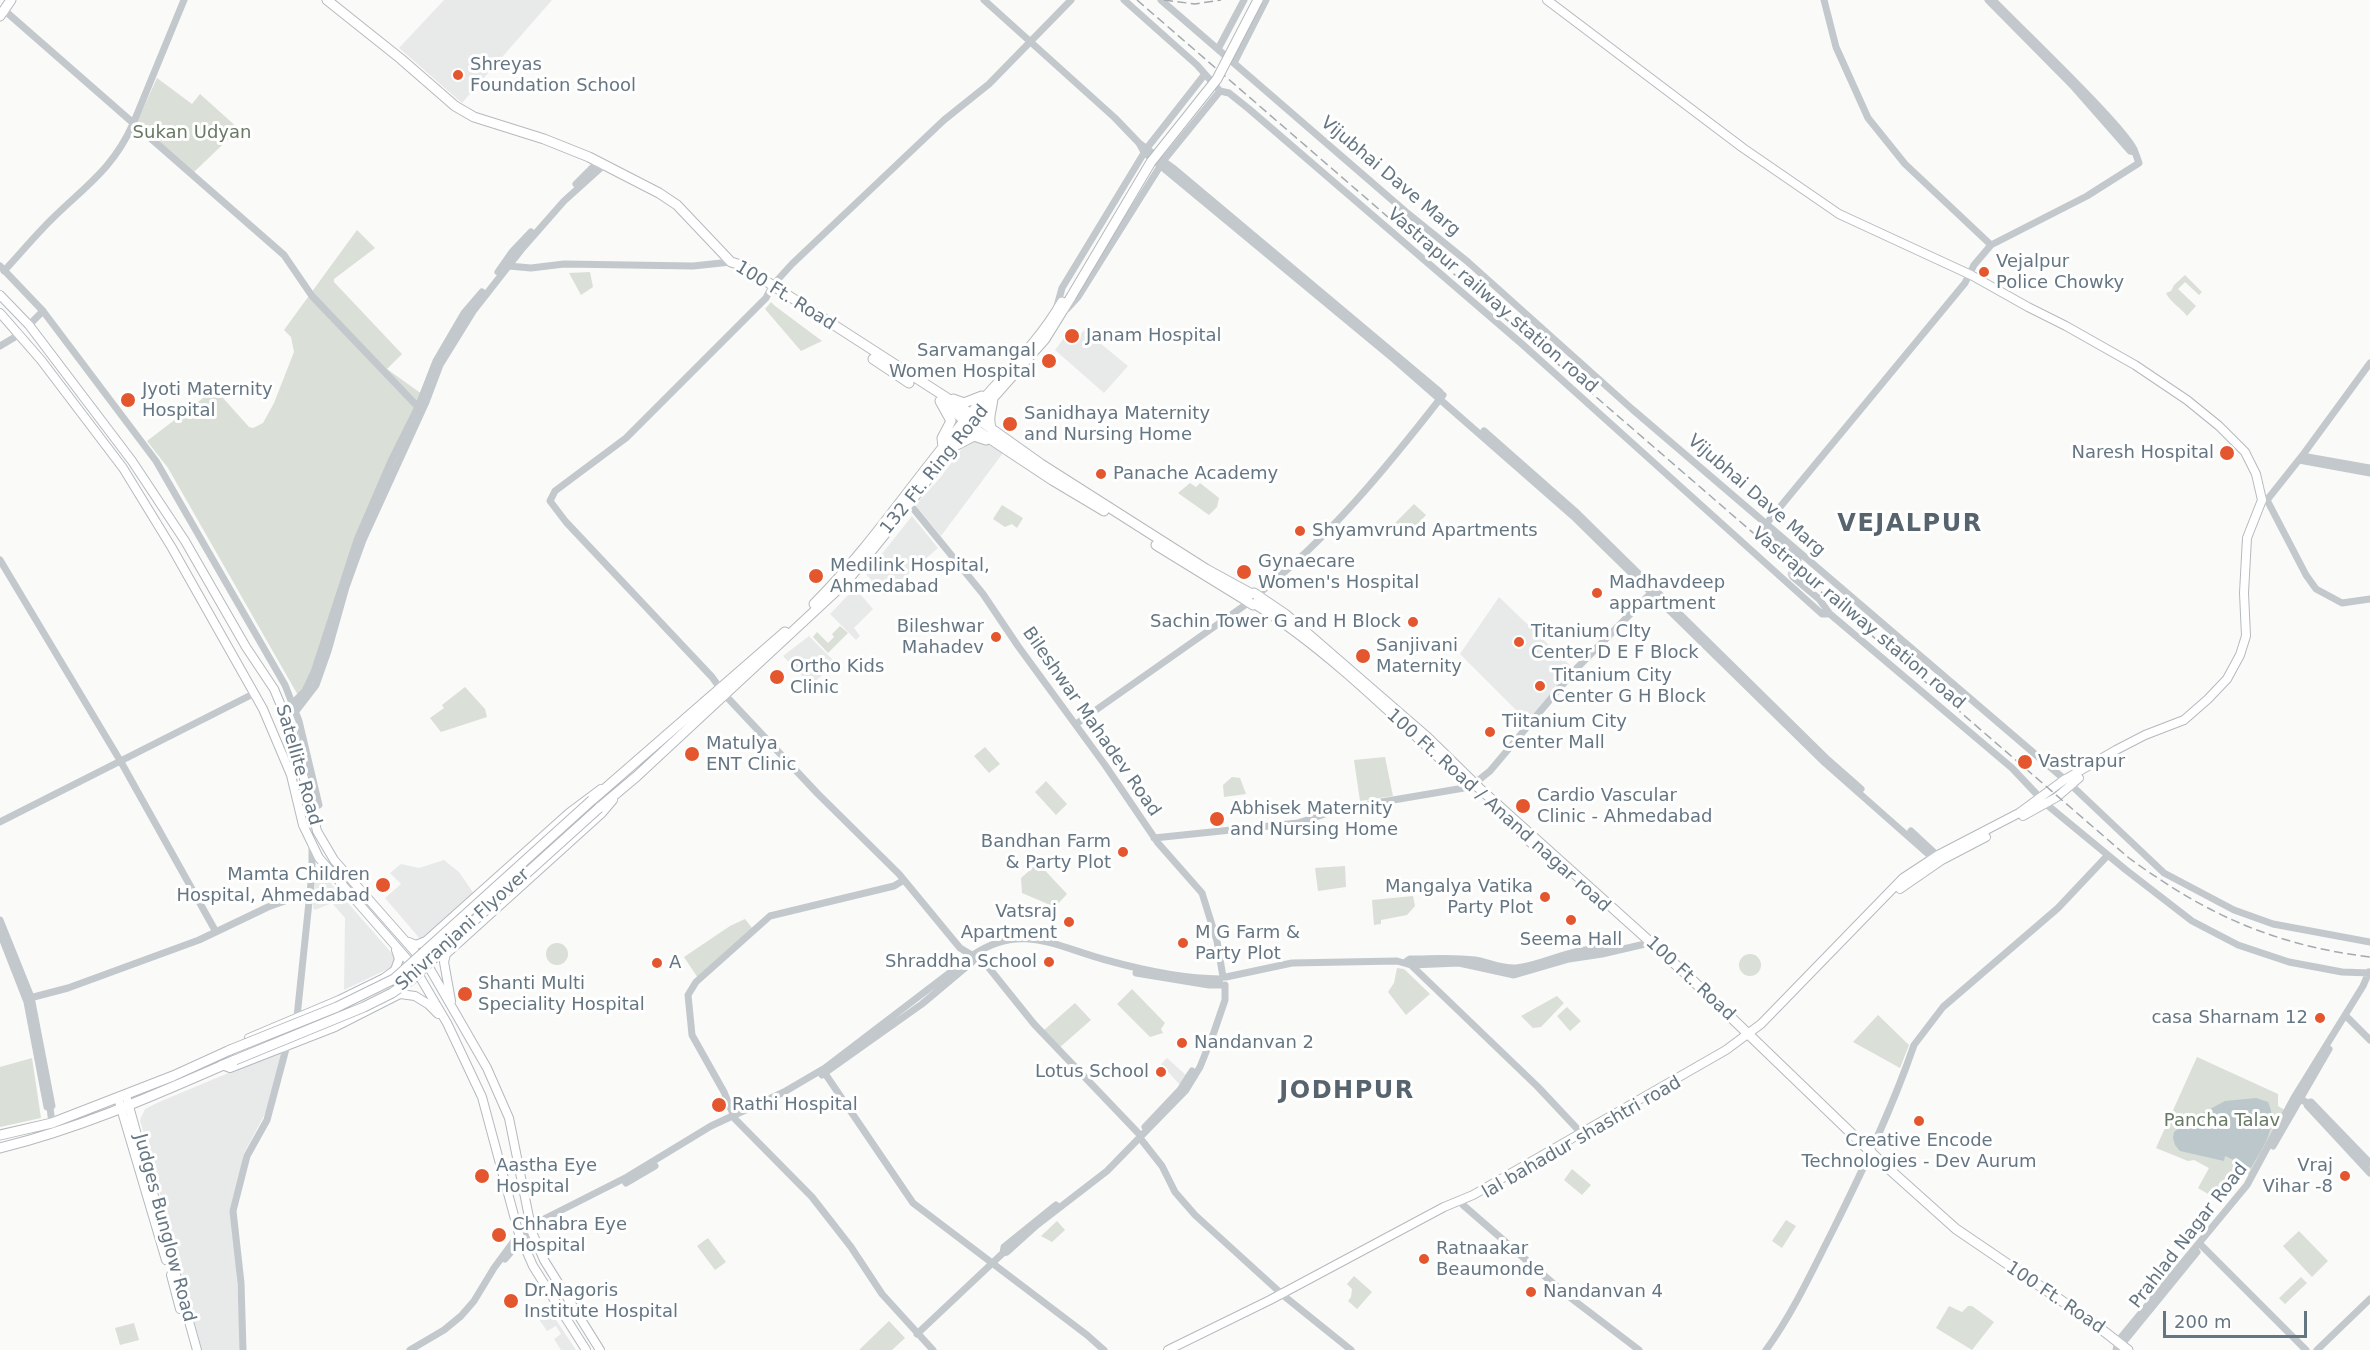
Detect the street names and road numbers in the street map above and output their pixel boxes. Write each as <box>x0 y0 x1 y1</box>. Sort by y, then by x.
street label: Vijubhai Dave Marg <box>1316 112 1464 242</box>
street label: Vastrapur railway station road <box>1382 204 1602 398</box>
street label: 100 Ft. Road <box>731 257 839 335</box>
street label: 132 Ft. Ring Road <box>876 401 994 539</box>
street label: Vijubhai Dave Marg <box>1683 430 1829 562</box>
street label: Vastrapur railway station road <box>1747 523 1969 715</box>
street label: Bileshwar Mahadev Road <box>1017 623 1165 821</box>
street label: Satellite Road <box>270 702 326 828</box>
street label: 100 Ft. Road / Anand nagar road <box>1382 705 1614 917</box>
street label: Shivranjani Flyover <box>392 864 534 996</box>
street label: 100 Ft. Road <box>1641 932 1739 1026</box>
street label: lal bahadur shashtri road <box>1479 1072 1685 1204</box>
street label: Judges Bunglow Road <box>128 1132 200 1324</box>
street label: Prahlad Nagar Road <box>2125 1159 2253 1313</box>
street label: 100 Ft. Road <box>2002 1257 2108 1339</box>

